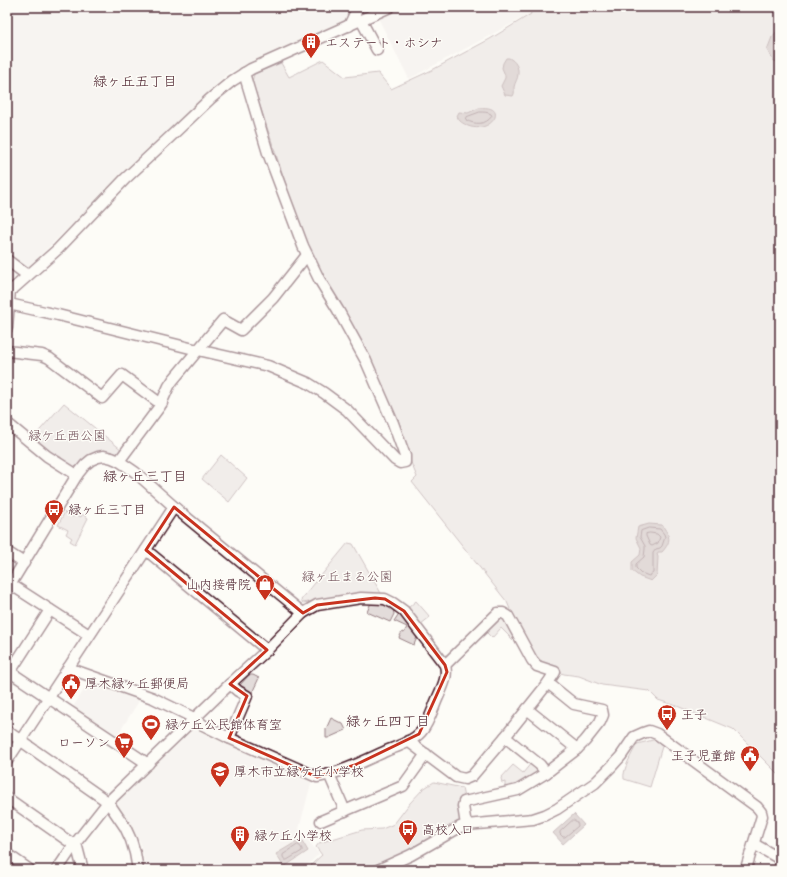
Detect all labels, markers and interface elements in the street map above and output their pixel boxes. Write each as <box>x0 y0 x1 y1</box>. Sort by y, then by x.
building icon: エステート・ホシナ <box>300 31 322 59</box>
place label: エステート・ホシナ <box>325 31 443 54</box>
district label: 緑ヶ丘五丁目 <box>93 69 177 94</box>
park label: 緑ケ丘西公園 <box>28 424 106 447</box>
district label: 緑ヶ丘三丁目 <box>103 464 187 489</box>
bus stop icon: 緑ヶ丘三丁目 <box>43 498 65 526</box>
place label: 緑ヶ丘三丁目 <box>68 498 146 521</box>
park label: 緑ヶ丘まる公園 <box>301 565 393 588</box>
place label: 山内接骨院 <box>186 573 251 596</box>
shop icon: 山内接骨院 <box>254 573 276 601</box>
public building icon: 厚木緑ヶ丘郵便局 <box>60 672 82 700</box>
place label: 厚木緑ヶ丘郵便局 <box>85 672 189 695</box>
bus stop icon: 王子 <box>656 703 678 731</box>
place label: 王子 <box>681 703 707 726</box>
district label: 緑ヶ丘四丁目 <box>346 709 430 734</box>
sports icon: 緑ケ丘公民館体育室 <box>140 713 162 741</box>
place label: 緑ケ丘公民館体育室 <box>165 713 282 736</box>
place label: ローソン <box>58 731 110 754</box>
supermarket icon: ローソン <box>113 731 135 759</box>
place label: 王子児童館 <box>671 744 736 767</box>
public building icon: 王子児童館 <box>739 744 761 772</box>
school or university icon: 厚木市立緑ケ丘小学校 <box>209 760 231 788</box>
place label: 厚木市立緑ケ丘小学校 <box>234 760 364 783</box>
bus stop icon: 高校入口 <box>397 818 419 846</box>
place label: 高校入口 <box>422 818 474 841</box>
building icon: 緑ケ丘小学校 <box>229 824 251 852</box>
place label: 緑ケ丘小学校 <box>254 824 332 847</box>

